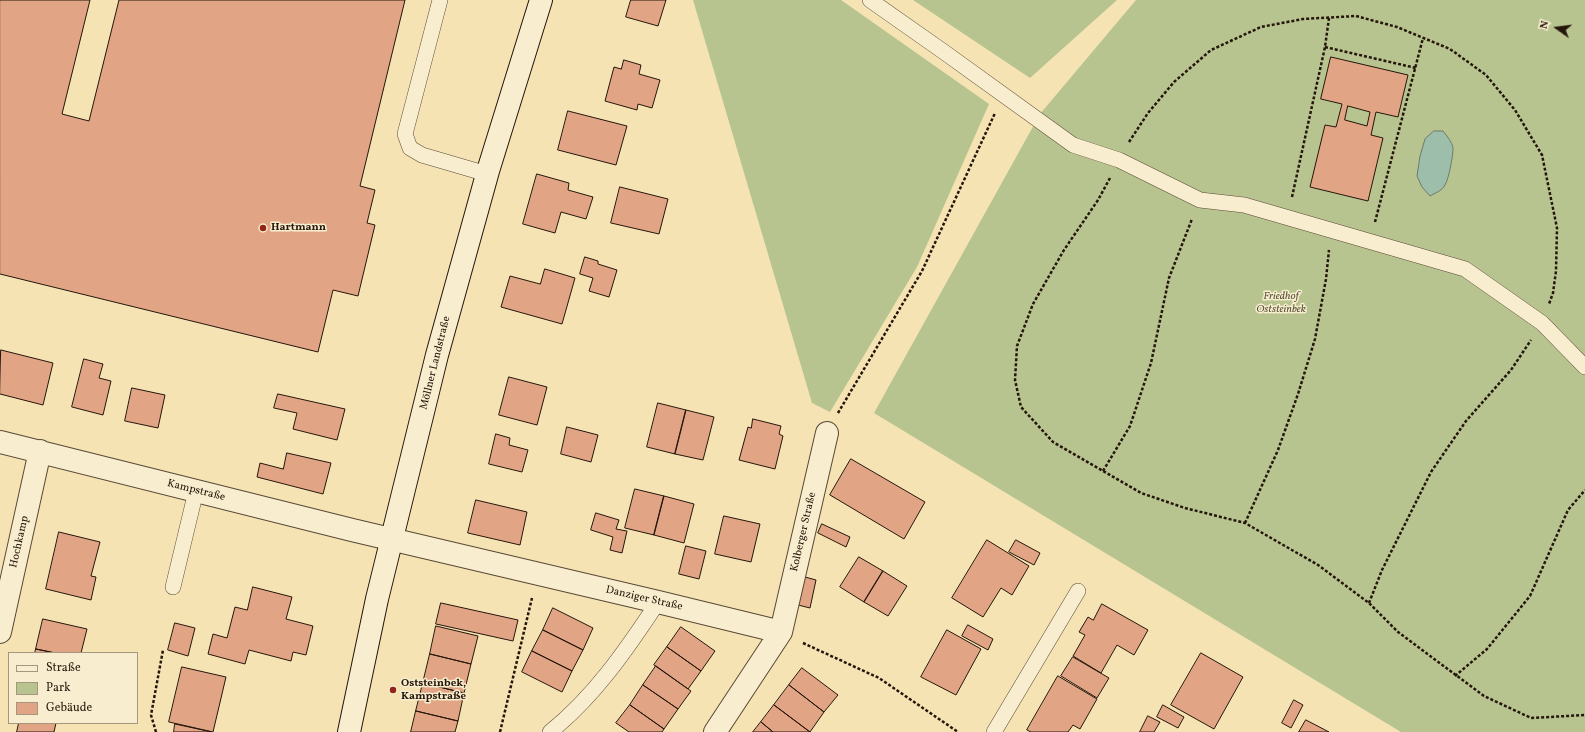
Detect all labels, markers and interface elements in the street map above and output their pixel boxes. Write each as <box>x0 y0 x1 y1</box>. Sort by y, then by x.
north arrow <box>1537 8 1577 48</box>
text: N <box>1537 19 1553 31</box>
place label: Hartmann <box>271 221 326 235</box>
marker: Hartmann <box>258 223 268 233</box>
park label: Friedhof Oststeinbek <box>1256 290 1306 316</box>
street label: Möllner Landstraße <box>418 315 454 411</box>
street label: Kampstraße <box>166 477 226 505</box>
street label: Kolberger Straße <box>788 491 820 573</box>
street label: Hochkamp <box>8 515 32 569</box>
street label: Danziger Straße <box>604 584 684 614</box>
legend <box>8 652 138 724</box>
text: Straße <box>46 660 81 676</box>
place label: Oststeinbek, Kampstraße <box>401 677 466 703</box>
text: Park <box>46 680 71 696</box>
marker: Oststeinbek, Kampstraße <box>388 685 398 695</box>
text: Gebäude <box>46 700 92 716</box>

